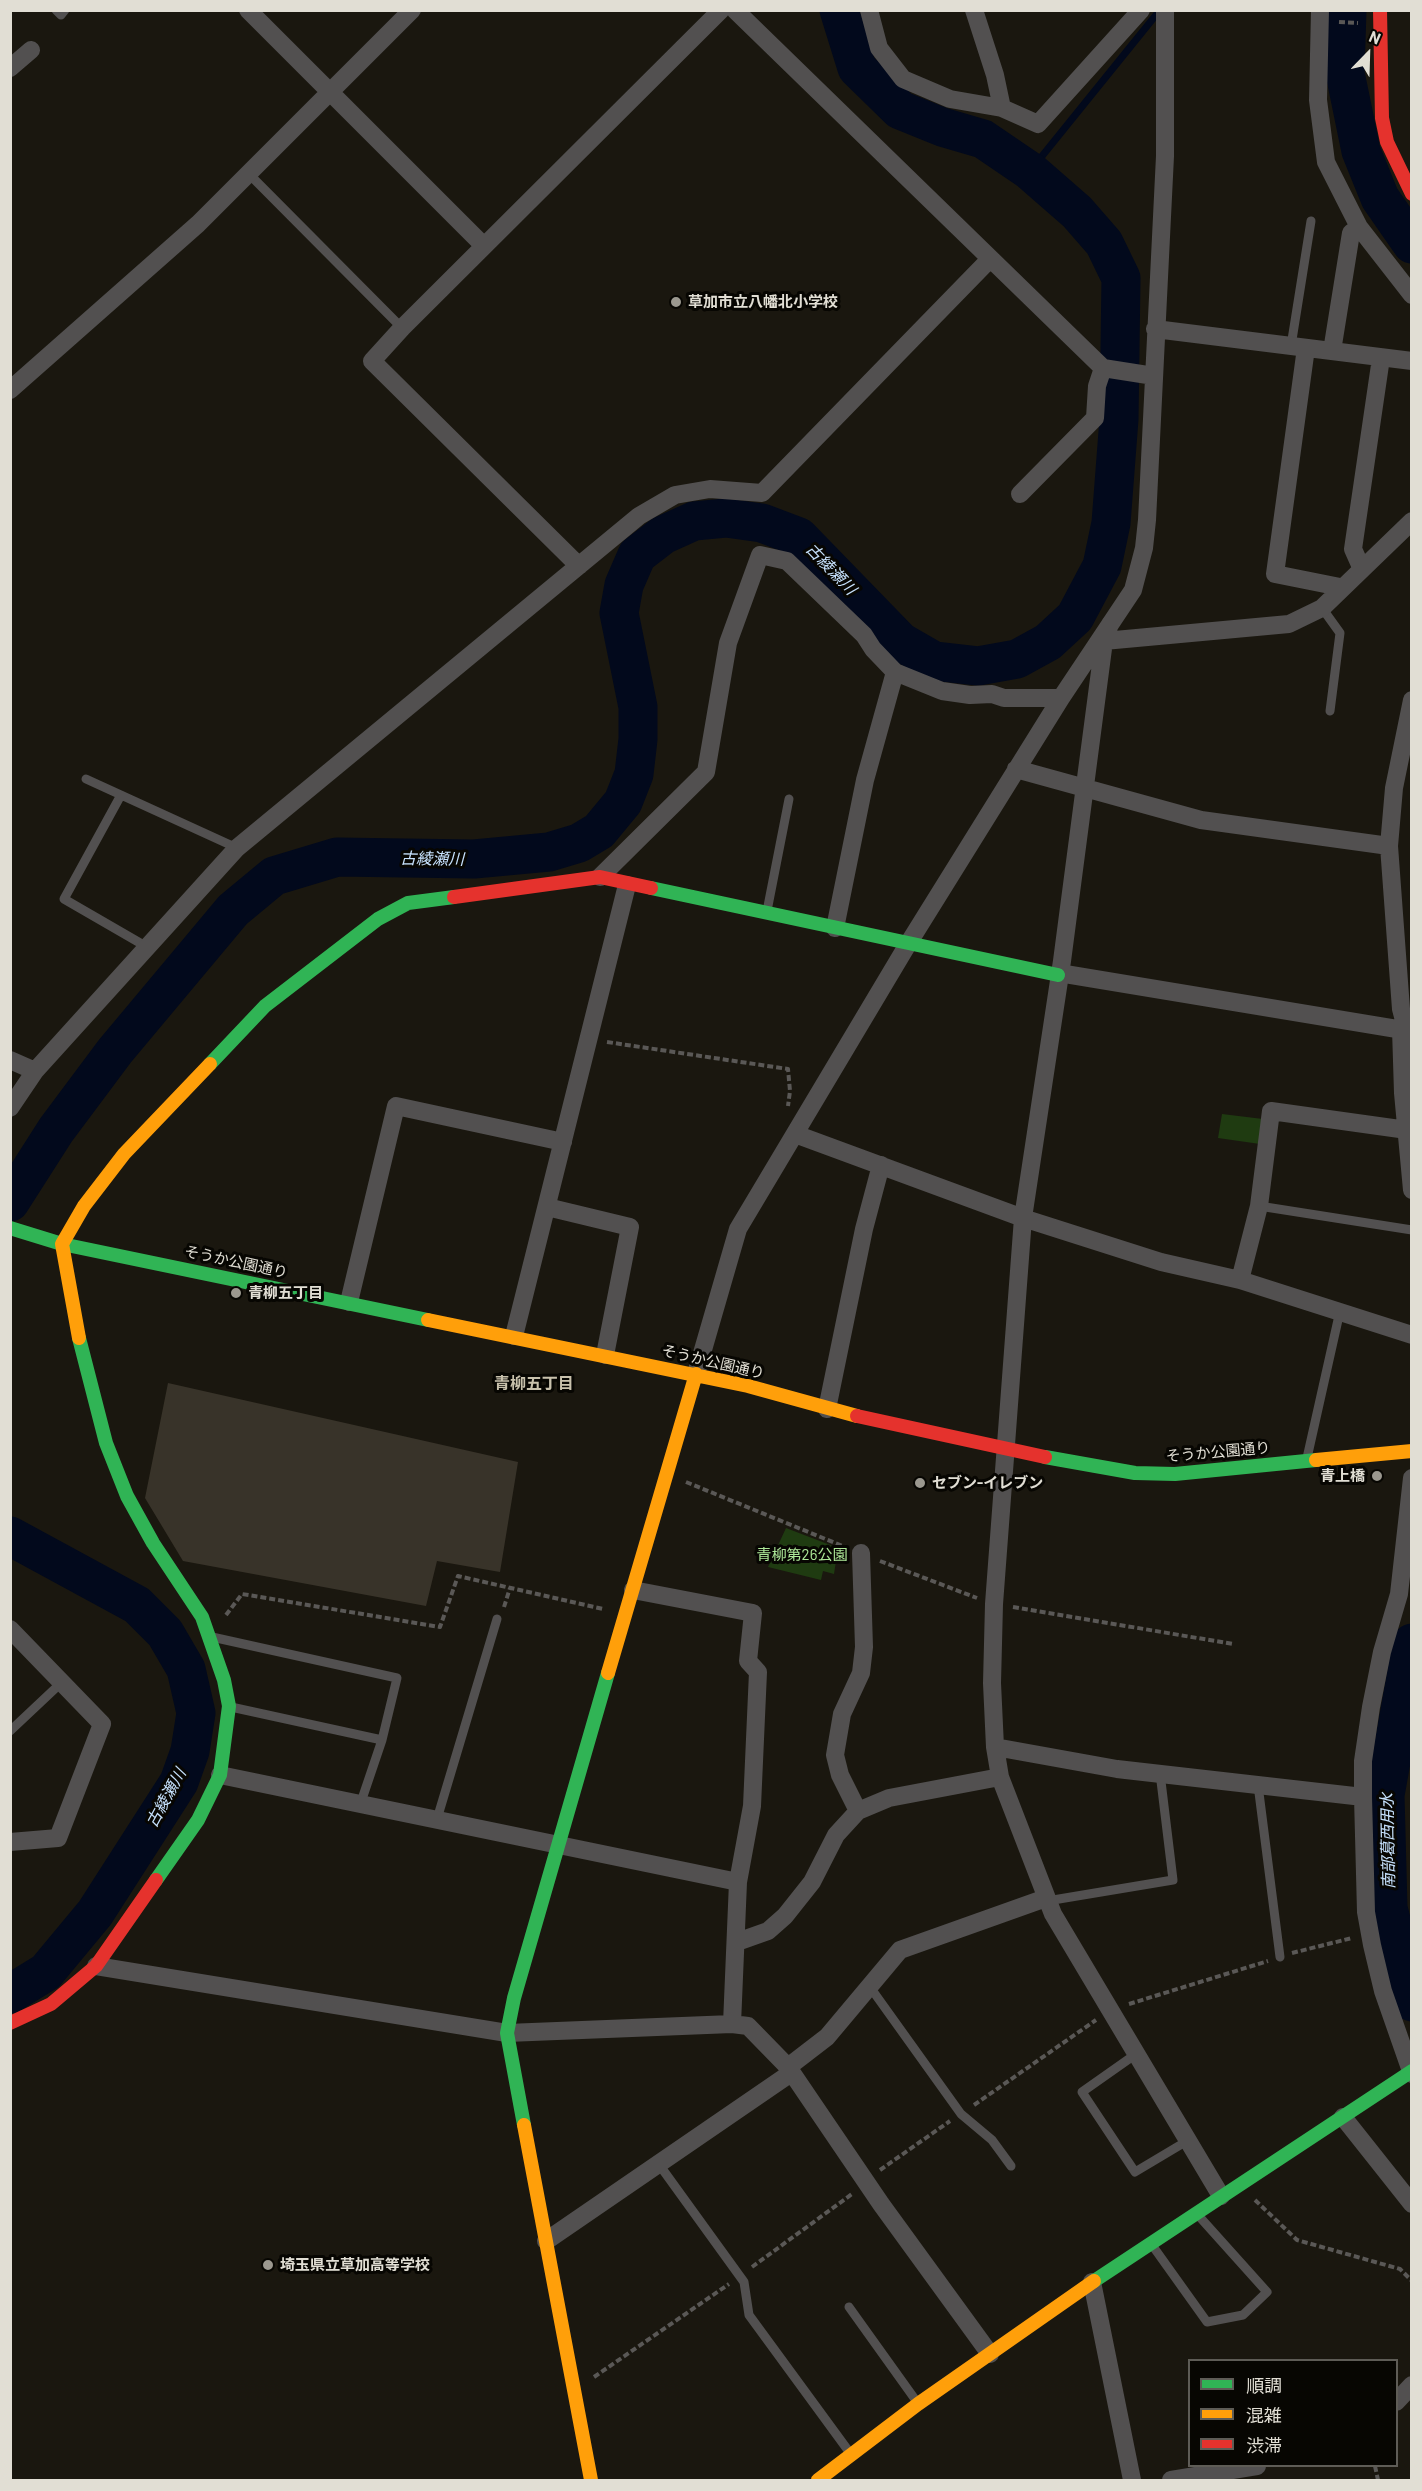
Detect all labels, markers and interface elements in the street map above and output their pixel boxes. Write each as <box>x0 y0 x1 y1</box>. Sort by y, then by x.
north arrow <box>1338 24 1398 84</box>
text: N <box>1367 26 1384 48</box>
place label: 草加市立八幡北小学校 <box>688 293 838 311</box>
marker: 草加市立八幡北小学校 <box>669 295 683 309</box>
water label: 古綾瀬川 <box>802 539 860 599</box>
water label: 古綾瀬川 <box>400 849 464 869</box>
street label: そうか公園通り <box>183 1242 289 1282</box>
place label: 青柳五丁目 <box>248 1284 323 1302</box>
marker: 青柳五丁目 <box>229 1286 243 1300</box>
street label: そうか公園通り <box>660 1341 766 1383</box>
district label: 青柳五丁目 <box>494 1374 574 1394</box>
street label: そうか公園通り <box>1165 1438 1271 1466</box>
place label: 青上橋 <box>1320 1467 1365 1485</box>
marker: 青上橋 <box>1370 1469 1384 1483</box>
place label: セブン-イレブン <box>932 1474 1043 1492</box>
marker: セブン-イレブン <box>913 1476 927 1490</box>
park label: 青柳第26公園 <box>757 1546 847 1564</box>
water label: 古綾瀬川 <box>142 1765 190 1831</box>
water label: 南部葛西用水 <box>1378 1793 1398 1889</box>
place label: 埼玉県立草加高等学校 <box>280 2256 430 2274</box>
marker: 埼玉県立草加高等学校 <box>261 2258 275 2272</box>
legend <box>1188 2359 1398 2467</box>
text: 順調 <box>1246 2374 1282 2396</box>
text: 混雑 <box>1246 2404 1282 2426</box>
text: 渋滞 <box>1246 2434 1282 2456</box>

